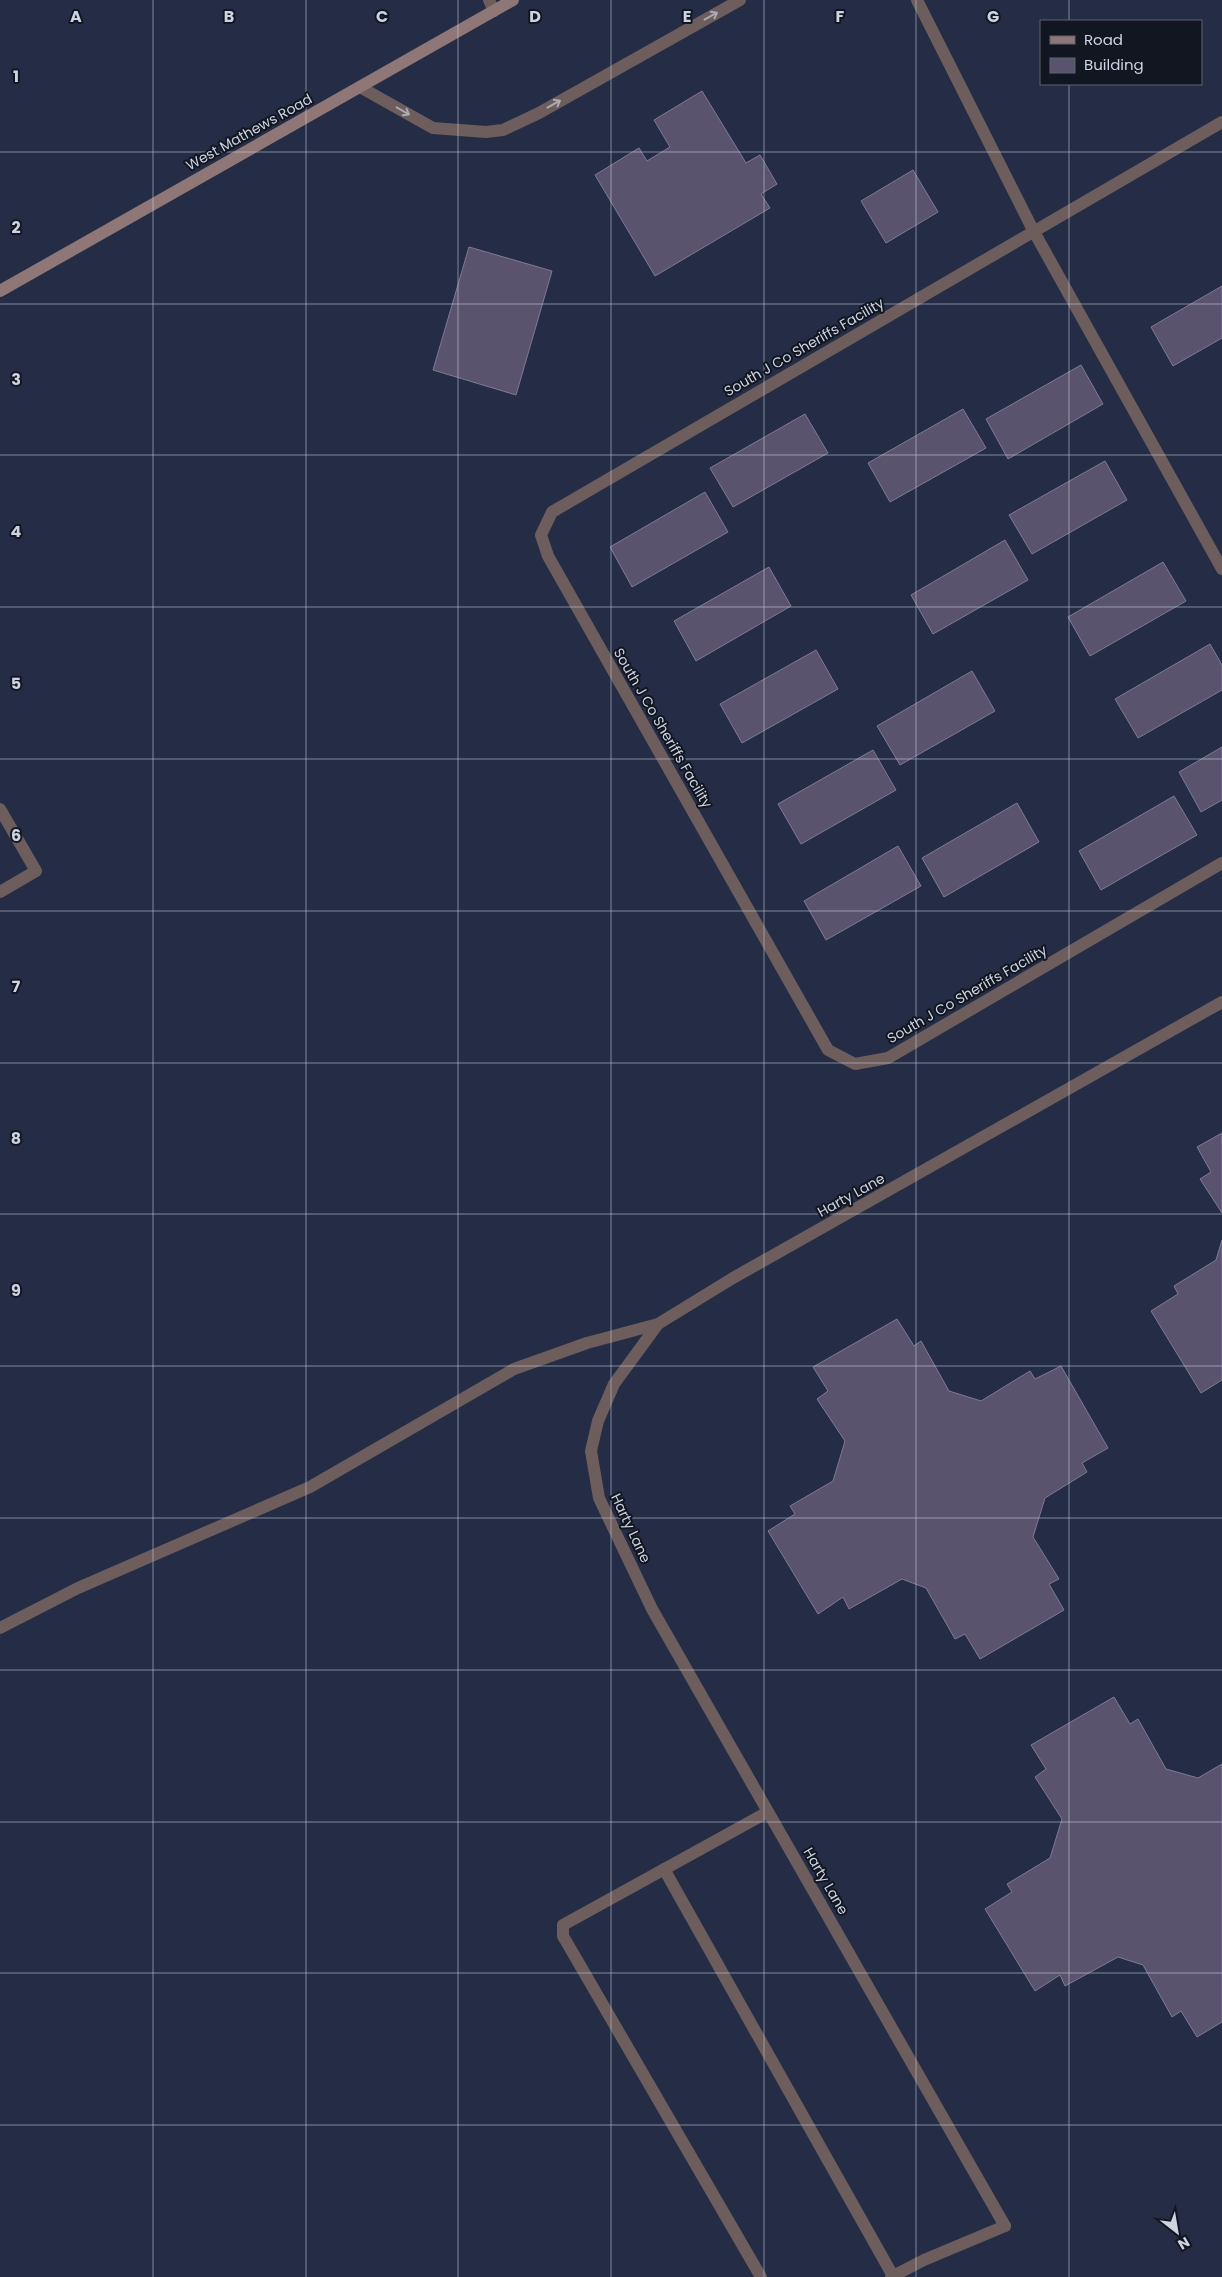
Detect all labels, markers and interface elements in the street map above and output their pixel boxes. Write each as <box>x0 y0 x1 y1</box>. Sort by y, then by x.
text: A <box>70 5 82 28</box>
text: B <box>224 5 234 28</box>
text: C <box>376 5 388 28</box>
text: D <box>529 5 541 28</box>
text: E <box>683 5 691 28</box>
text: F <box>836 5 845 28</box>
text: G <box>987 5 999 28</box>
one-way arrow <box>704 11 718 21</box>
legend <box>1040 20 1202 85</box>
text: Road <box>1084 29 1123 50</box>
text: Building <box>1084 54 1144 75</box>
text: 1 <box>13 65 19 88</box>
street label: West Mathews Road <box>182 89 316 175</box>
one-way arrow <box>547 99 561 109</box>
one-way arrow <box>395 106 410 116</box>
text: 2 <box>11 216 21 239</box>
street label: South J Co Sheriffs Facility <box>720 293 888 401</box>
text: 3 <box>11 368 21 391</box>
text: 4 <box>11 520 22 543</box>
street label: South J Co Sheriffs Facility <box>609 644 717 812</box>
text: 5 <box>11 672 21 695</box>
text: 6 <box>11 824 21 847</box>
street label: South J Co Sheriffs Facility <box>883 940 1051 1048</box>
text: 7 <box>12 975 21 998</box>
text: 8 <box>11 1127 21 1150</box>
street label: Harty Lane <box>814 1168 889 1222</box>
text: 9 <box>11 1279 21 1302</box>
street label: Harty Lane <box>606 1490 656 1566</box>
street label: Harty Lane <box>799 1844 853 1918</box>
north arrow <box>1152 2207 1202 2257</box>
text: N <box>1174 2232 1193 2254</box>

